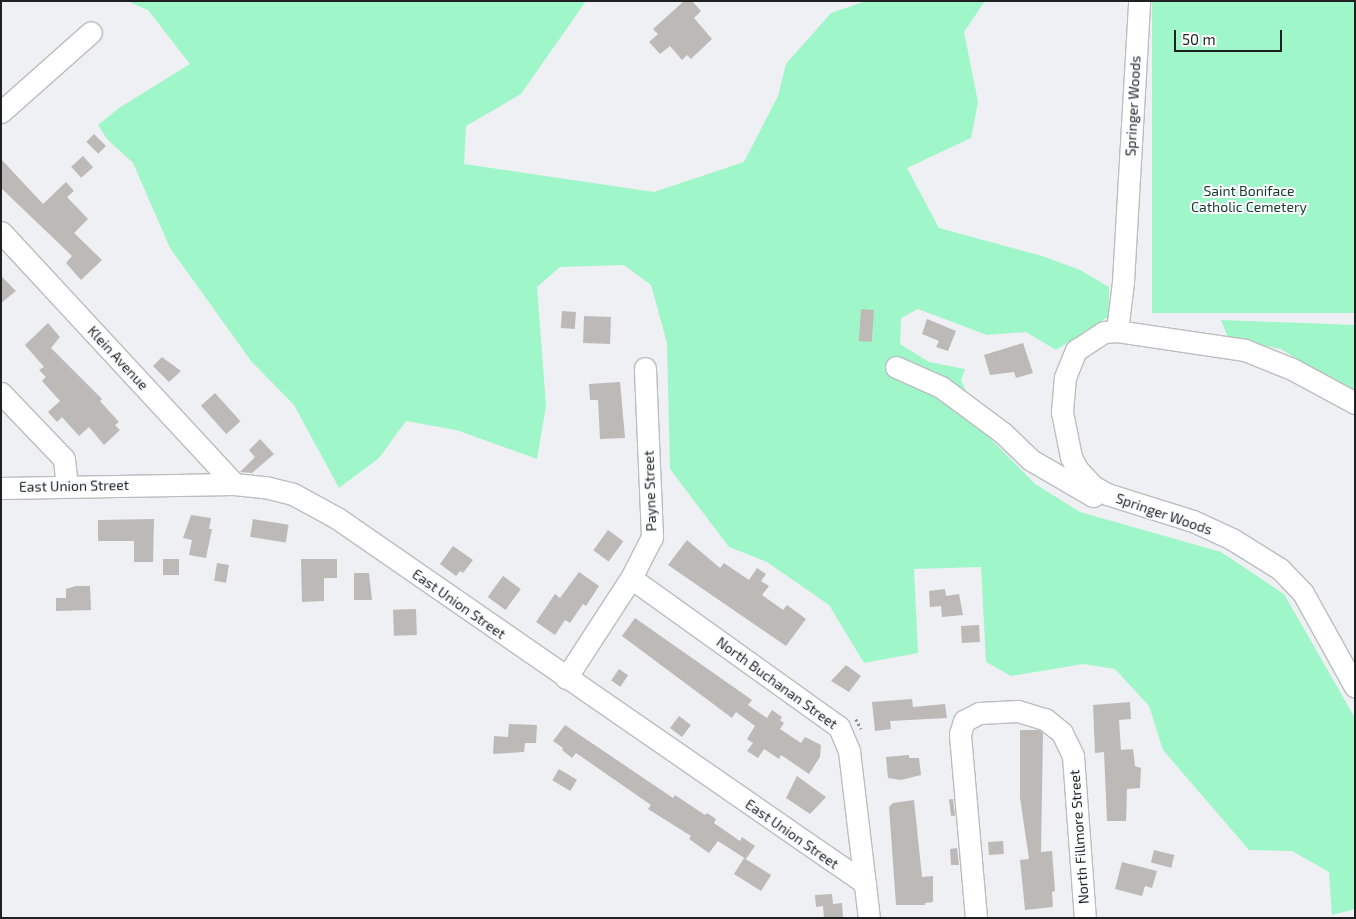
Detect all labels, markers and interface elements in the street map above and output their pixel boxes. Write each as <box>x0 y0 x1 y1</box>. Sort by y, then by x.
scale bar <box>1176 20 1284 52</box>
text: 50 m <box>1182 30 1216 48</box>
street label: Springer Woods <box>1122 55 1144 157</box>
park label: Saint Boniface Catholic Cemetery <box>1191 183 1307 216</box>
street label: Klein Avenue <box>84 322 152 394</box>
street label: Payne Street <box>640 450 660 532</box>
street label: East Union Street <box>19 477 129 495</box>
street label: Springer Woods <box>1113 490 1215 538</box>
street label: East Union Street <box>409 566 509 642</box>
street label: North Buchanan Street <box>713 633 841 733</box>
street label: North Fillmore Street <box>1066 769 1092 905</box>
street label: East Union Street <box>742 796 842 872</box>

